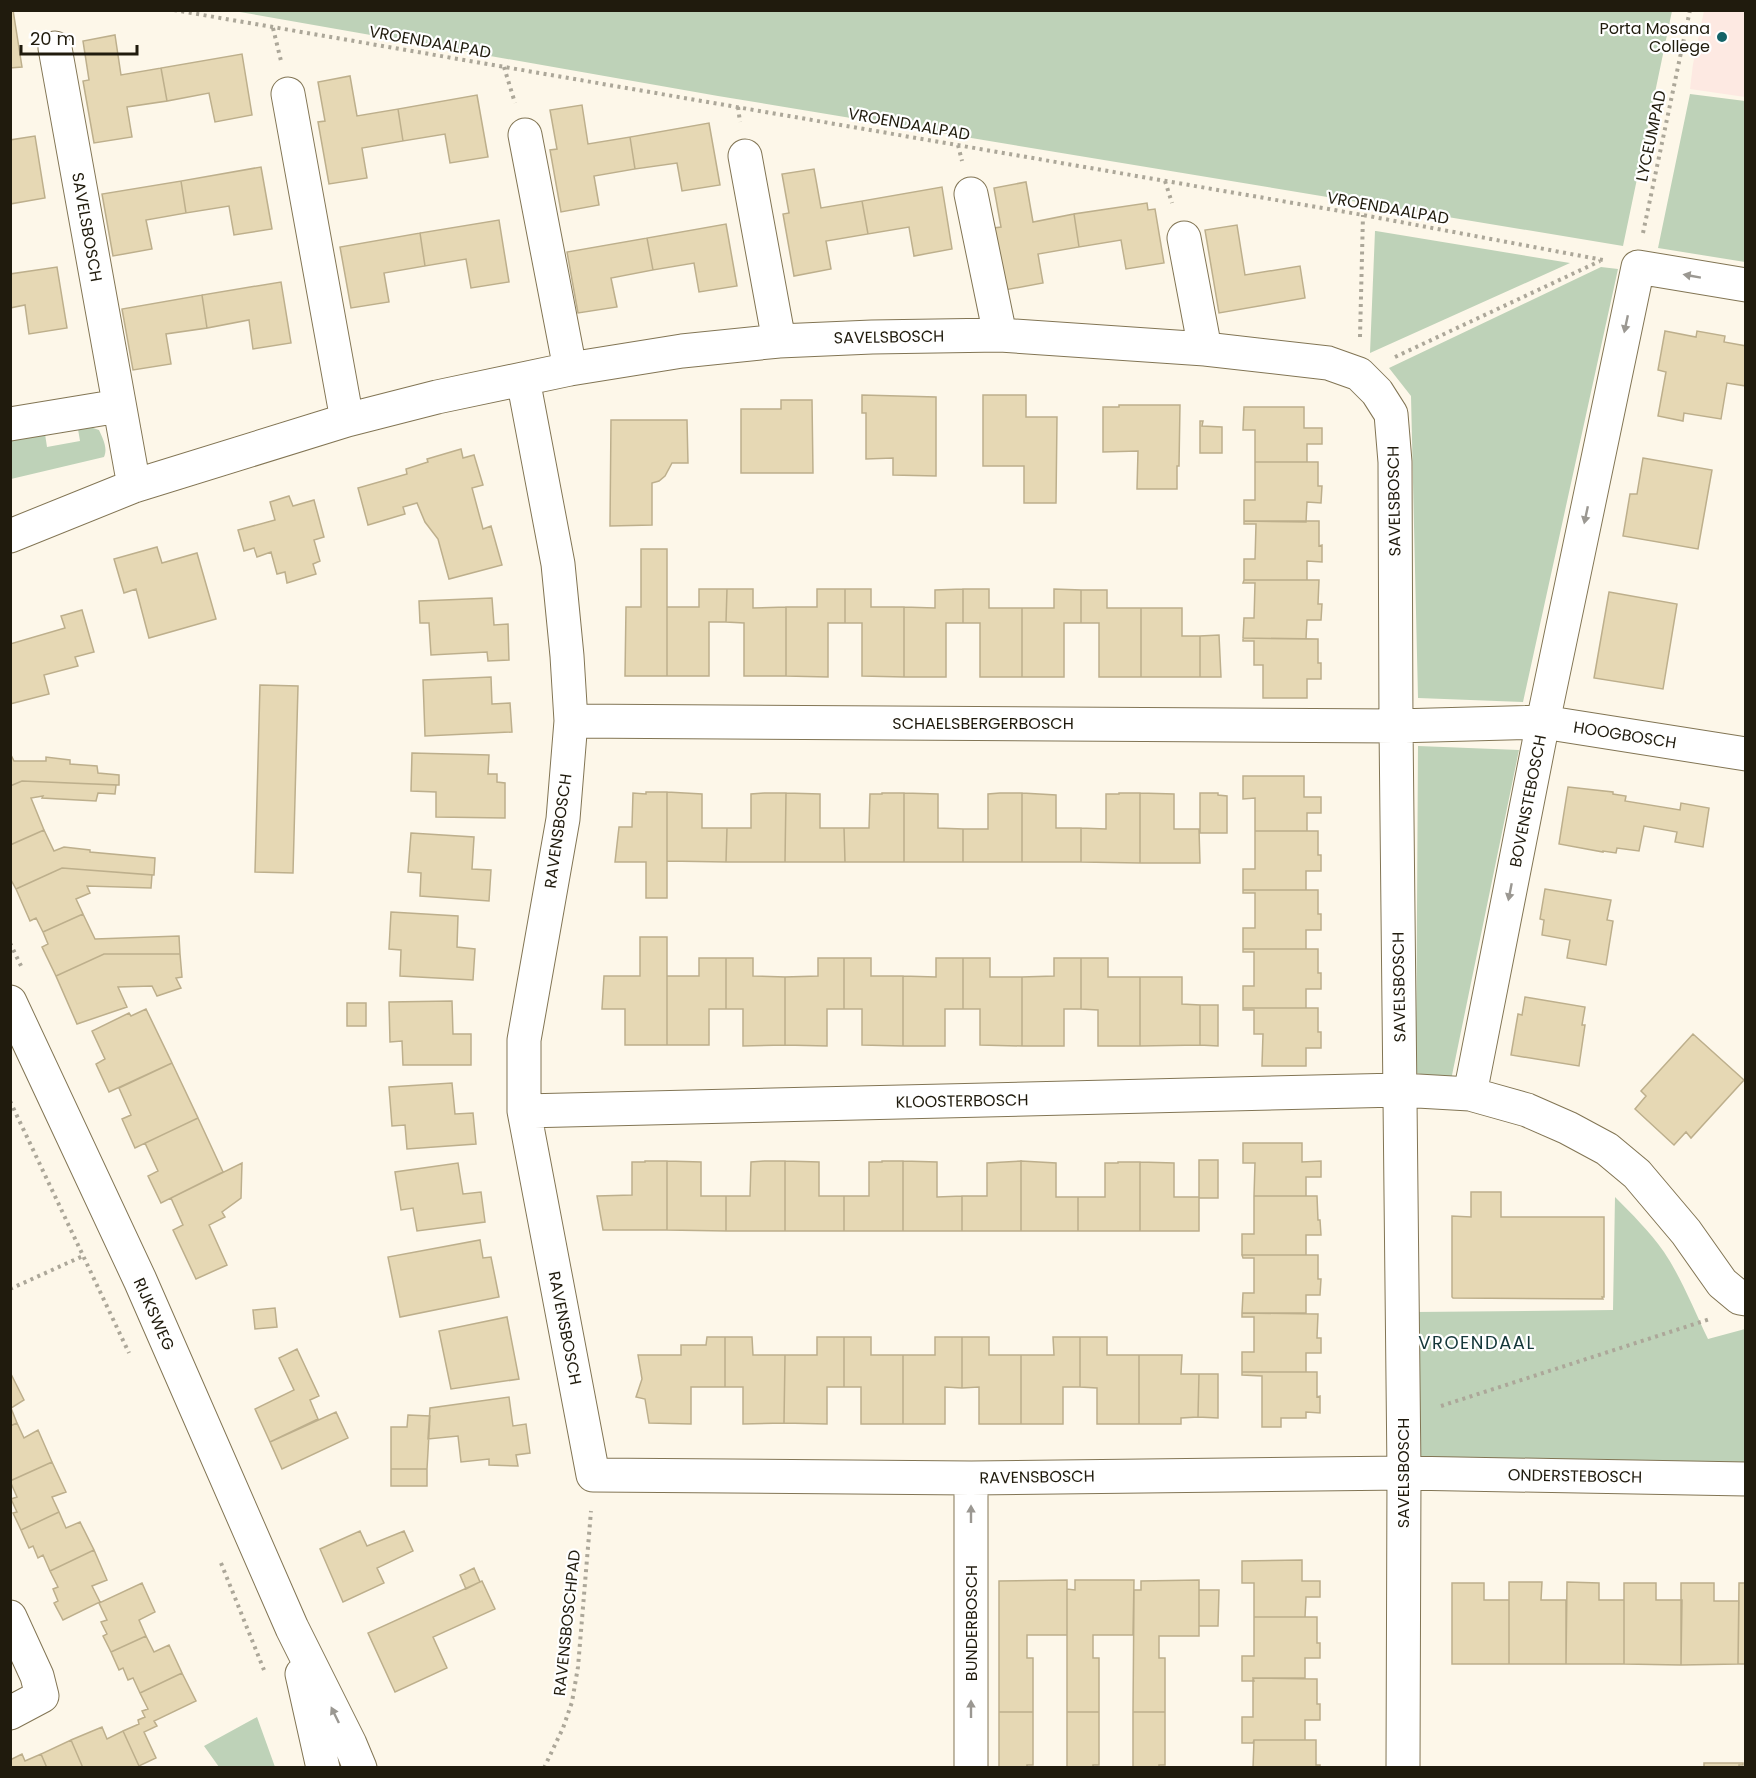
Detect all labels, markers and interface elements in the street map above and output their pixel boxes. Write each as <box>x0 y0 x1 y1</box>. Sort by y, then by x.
place label: Porta Mosana College <box>1599 17 1710 58</box>
scale bar <box>21 18 136 56</box>
street label: VROENDAALPAD <box>367 20 493 64</box>
text: 20 m <box>30 26 75 51</box>
marker: Porta Mosana College <box>1715 30 1729 44</box>
street label: LYCEUMPAD <box>1630 88 1672 184</box>
street label: VROENDAALPAD <box>846 102 972 146</box>
street label: SAVELSBOSCH <box>66 170 108 284</box>
street label: VROENDAALPAD <box>1325 186 1451 230</box>
one-way arrow <box>1682 272 1701 281</box>
one-way arrow <box>1621 315 1630 334</box>
street label: SAVELSBOSCH <box>833 325 945 349</box>
street label: SAVELSBOSCH <box>1382 445 1406 557</box>
one-way arrow <box>1581 506 1591 525</box>
street label: SCHAELSBERGERBOSCH <box>892 712 1074 735</box>
street label: HOOGBOSCH <box>1572 716 1678 754</box>
street label: BOVENSTEBOSCH <box>1504 733 1552 869</box>
street label: RAVENSBOSCH <box>539 772 577 890</box>
one-way arrow <box>1505 882 1514 901</box>
street label: SAVELSBOSCH <box>1387 931 1411 1043</box>
street label: KLOOSTERBOSCH <box>895 1088 1029 1114</box>
street label: RAVENSBOSCH <box>543 1269 587 1387</box>
street label: RIJKSWEG <box>128 1274 180 1354</box>
district label: VROENDAAL <box>1418 1330 1536 1355</box>
street label: SAVELSBOSCH <box>1392 1418 1415 1528</box>
street label: ONDERSTEBOSCH <box>1508 1463 1642 1489</box>
street label: RAVENSBOSCH <box>979 1464 1095 1490</box>
one-way arrow <box>966 1505 976 1524</box>
street label: RAVENSBOSCHPAD <box>548 1549 586 1697</box>
street label: BUNDERBOSCH <box>960 1565 983 1681</box>
one-way arrow <box>966 1700 976 1719</box>
one-way arrow <box>331 1706 340 1723</box>

